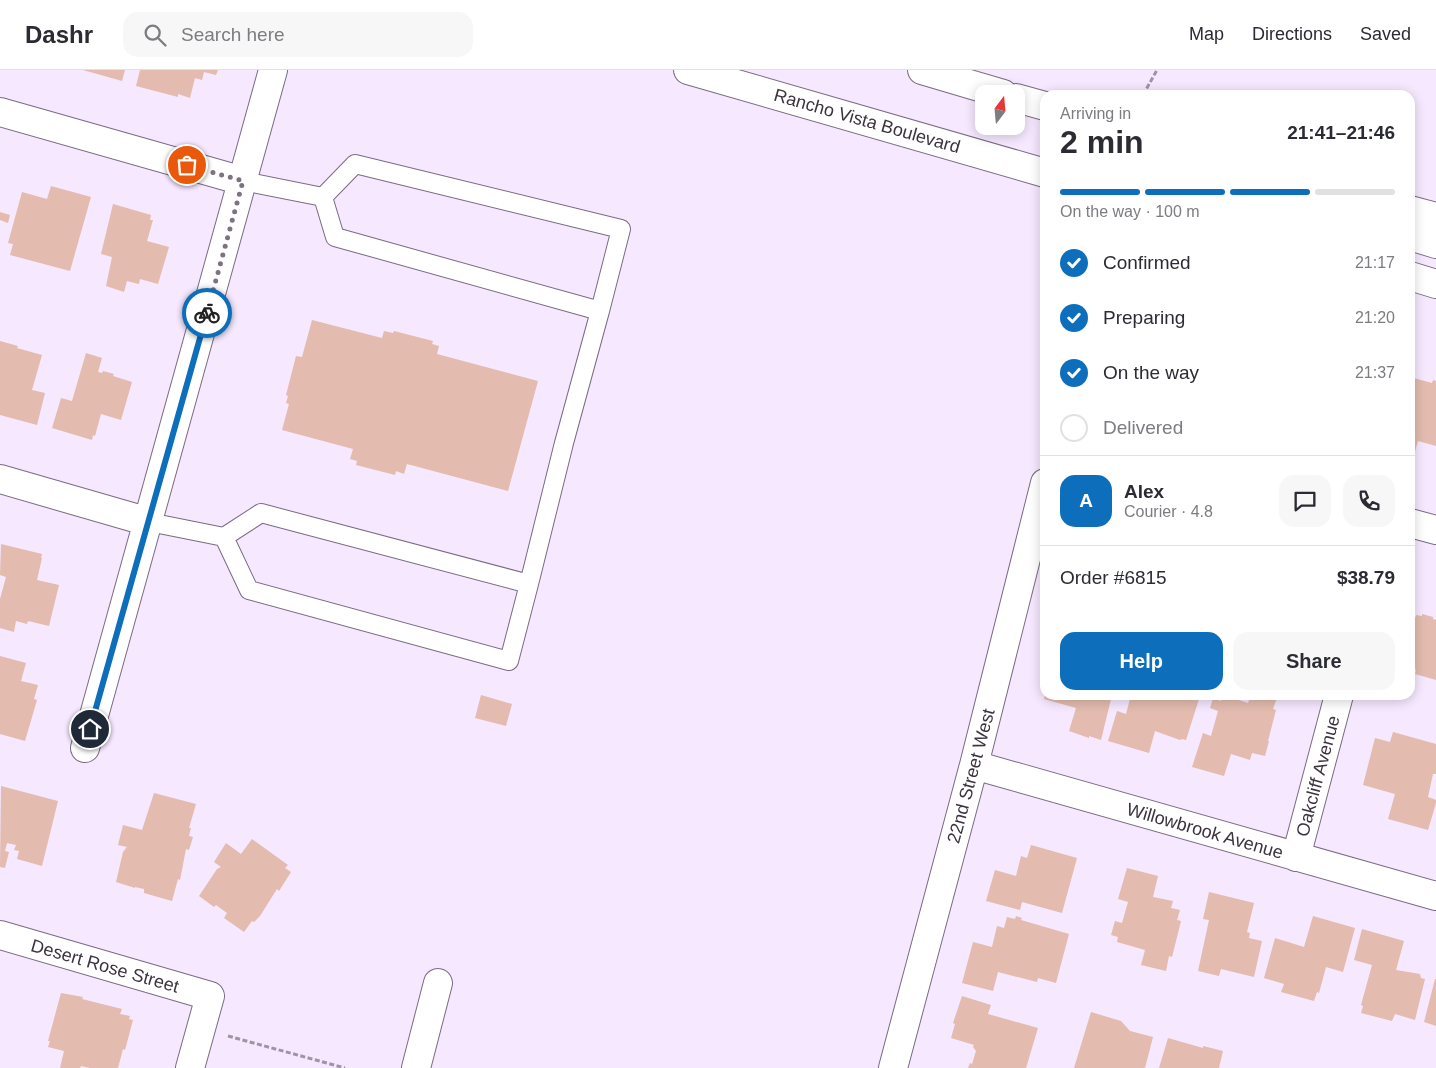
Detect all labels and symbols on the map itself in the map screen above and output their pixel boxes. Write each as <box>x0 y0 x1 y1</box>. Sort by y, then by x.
street label: Rancho Vista Boulevard <box>772 85 962 157</box>
north arrow <box>975 85 1025 135</box>
pin <box>166 144 208 186</box>
courier <box>182 288 232 338</box>
street label: 22nd Street West <box>943 706 999 846</box>
pin <box>69 708 111 750</box>
street label: Oakcliff Avenue <box>1292 713 1344 839</box>
street label: Willowbrook Avenue <box>1124 799 1286 863</box>
street label: Desert Rose Street <box>29 935 181 997</box>

